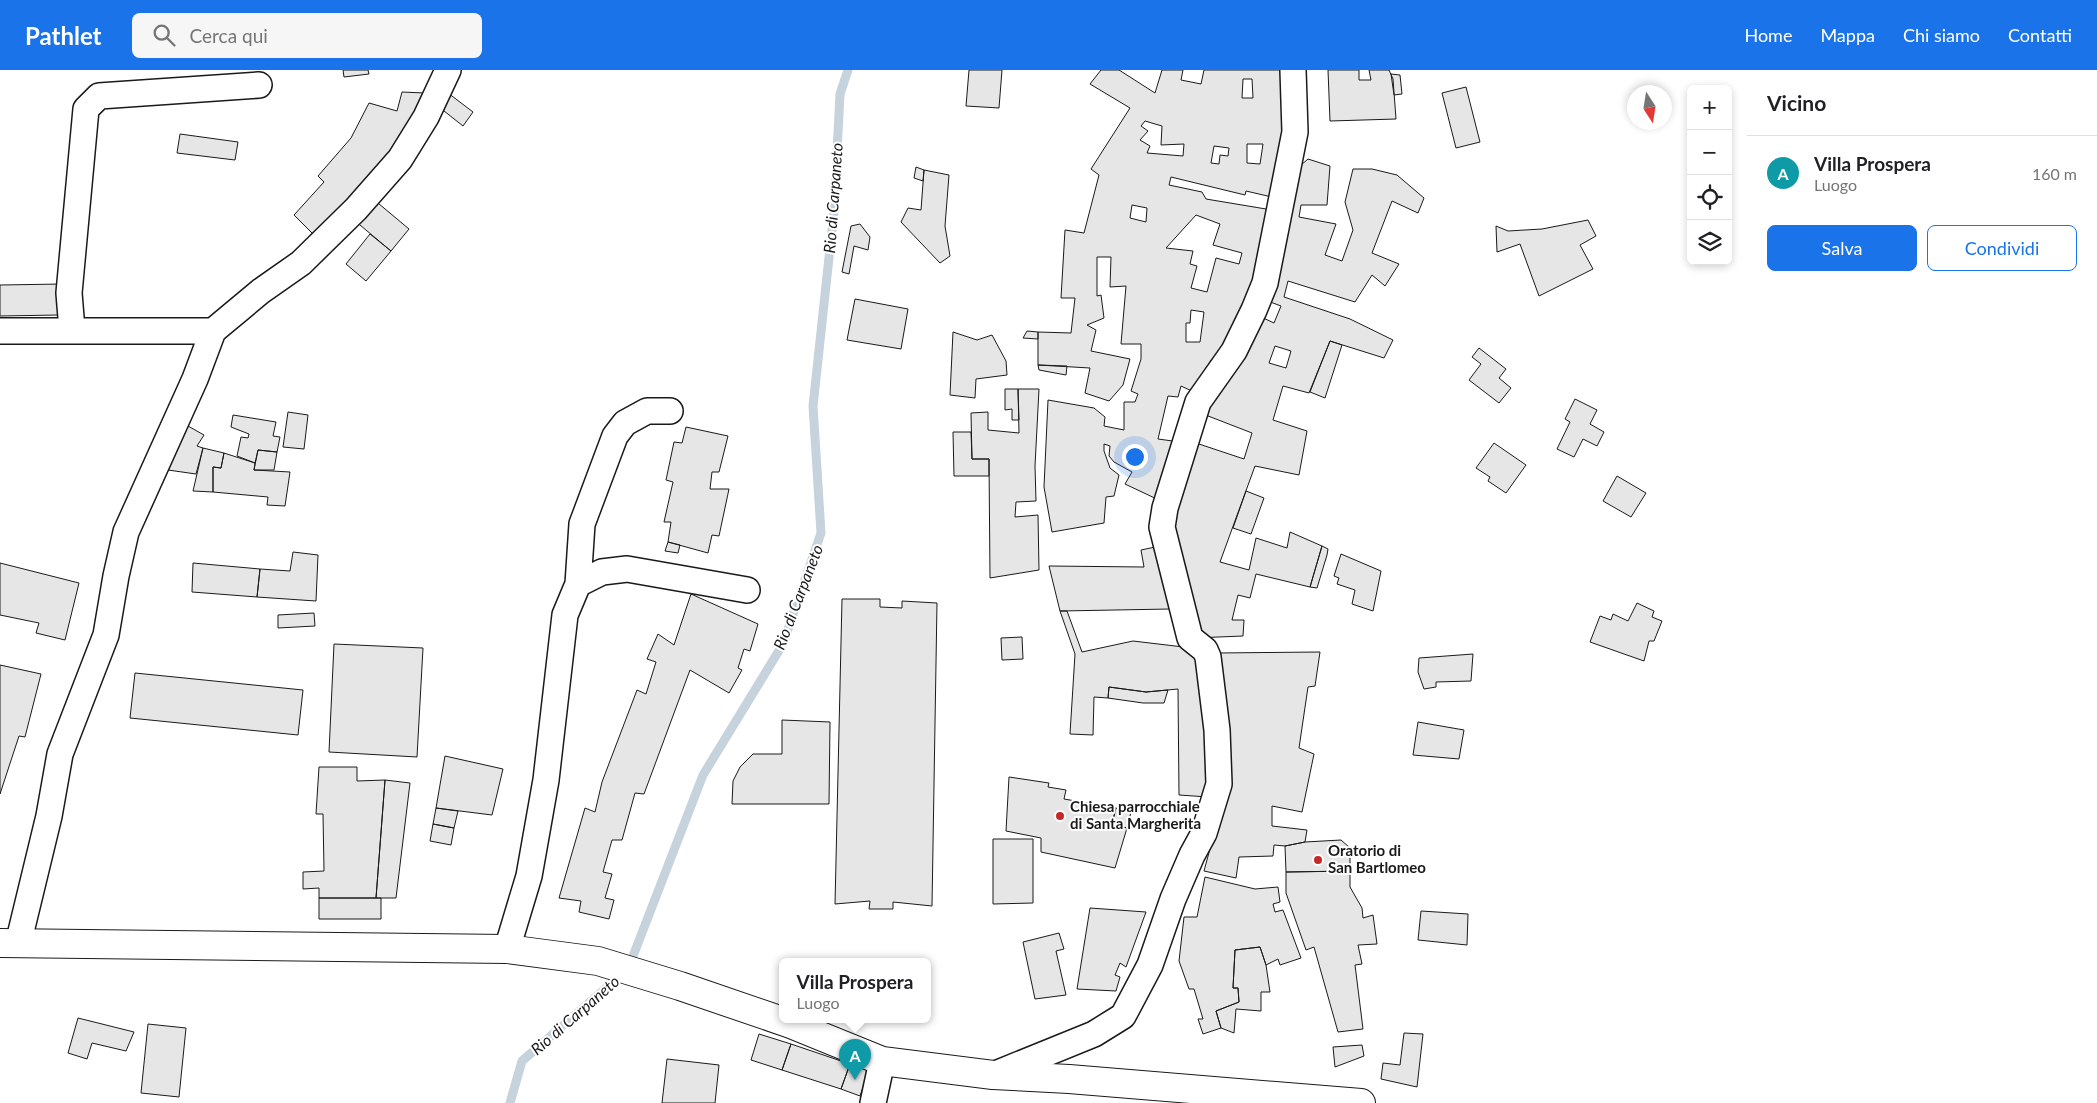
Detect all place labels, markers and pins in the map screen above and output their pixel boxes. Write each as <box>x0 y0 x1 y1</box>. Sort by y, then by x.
place label: Chiesa parrocchiale di Santa Margherita <box>1070 797 1201 832</box>
marker: Chiesa parrocchiale di Santa Margherita <box>1054 810 1066 822</box>
place label: Oratorio di San Bartlomeo <box>1328 841 1426 876</box>
marker: Oratorio di San Bartlomeo <box>1312 854 1324 866</box>
pin: A <box>839 1039 871 1080</box>

